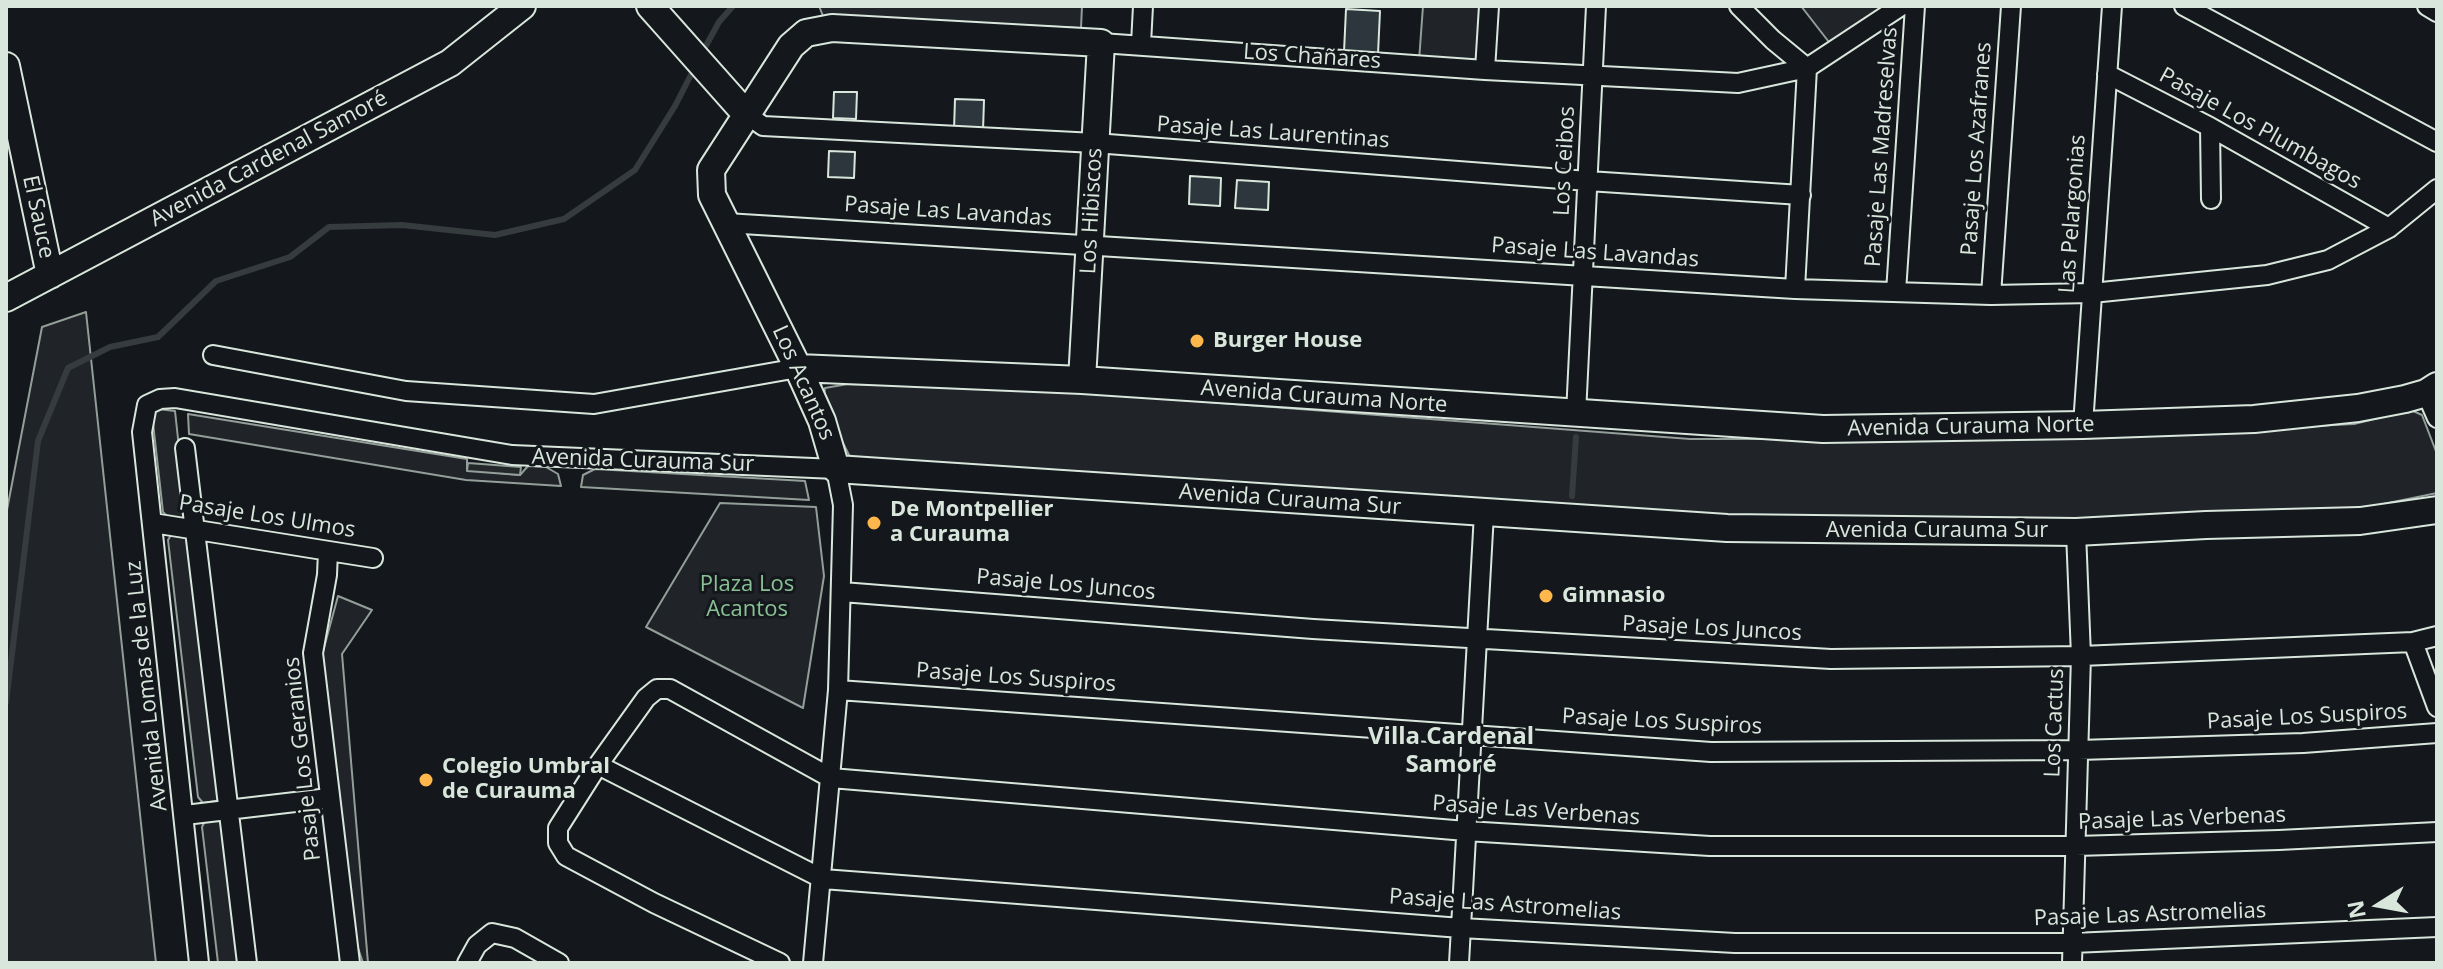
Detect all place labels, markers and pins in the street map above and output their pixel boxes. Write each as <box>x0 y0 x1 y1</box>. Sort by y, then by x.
place label: Burger House <box>1213 328 1362 354</box>
marker: Burger House <box>1188 332 1206 350</box>
place label: De Montpellier a Curauma <box>890 497 1053 548</box>
marker: De Montpellier a Curauma <box>865 514 883 532</box>
place label: Gimnasio <box>1562 583 1665 609</box>
marker: Gimnasio <box>1537 587 1555 605</box>
place label: Colegio Umbral de Curauma <box>442 754 610 806</box>
marker: Colegio Umbral de Curauma <box>417 771 435 789</box>

